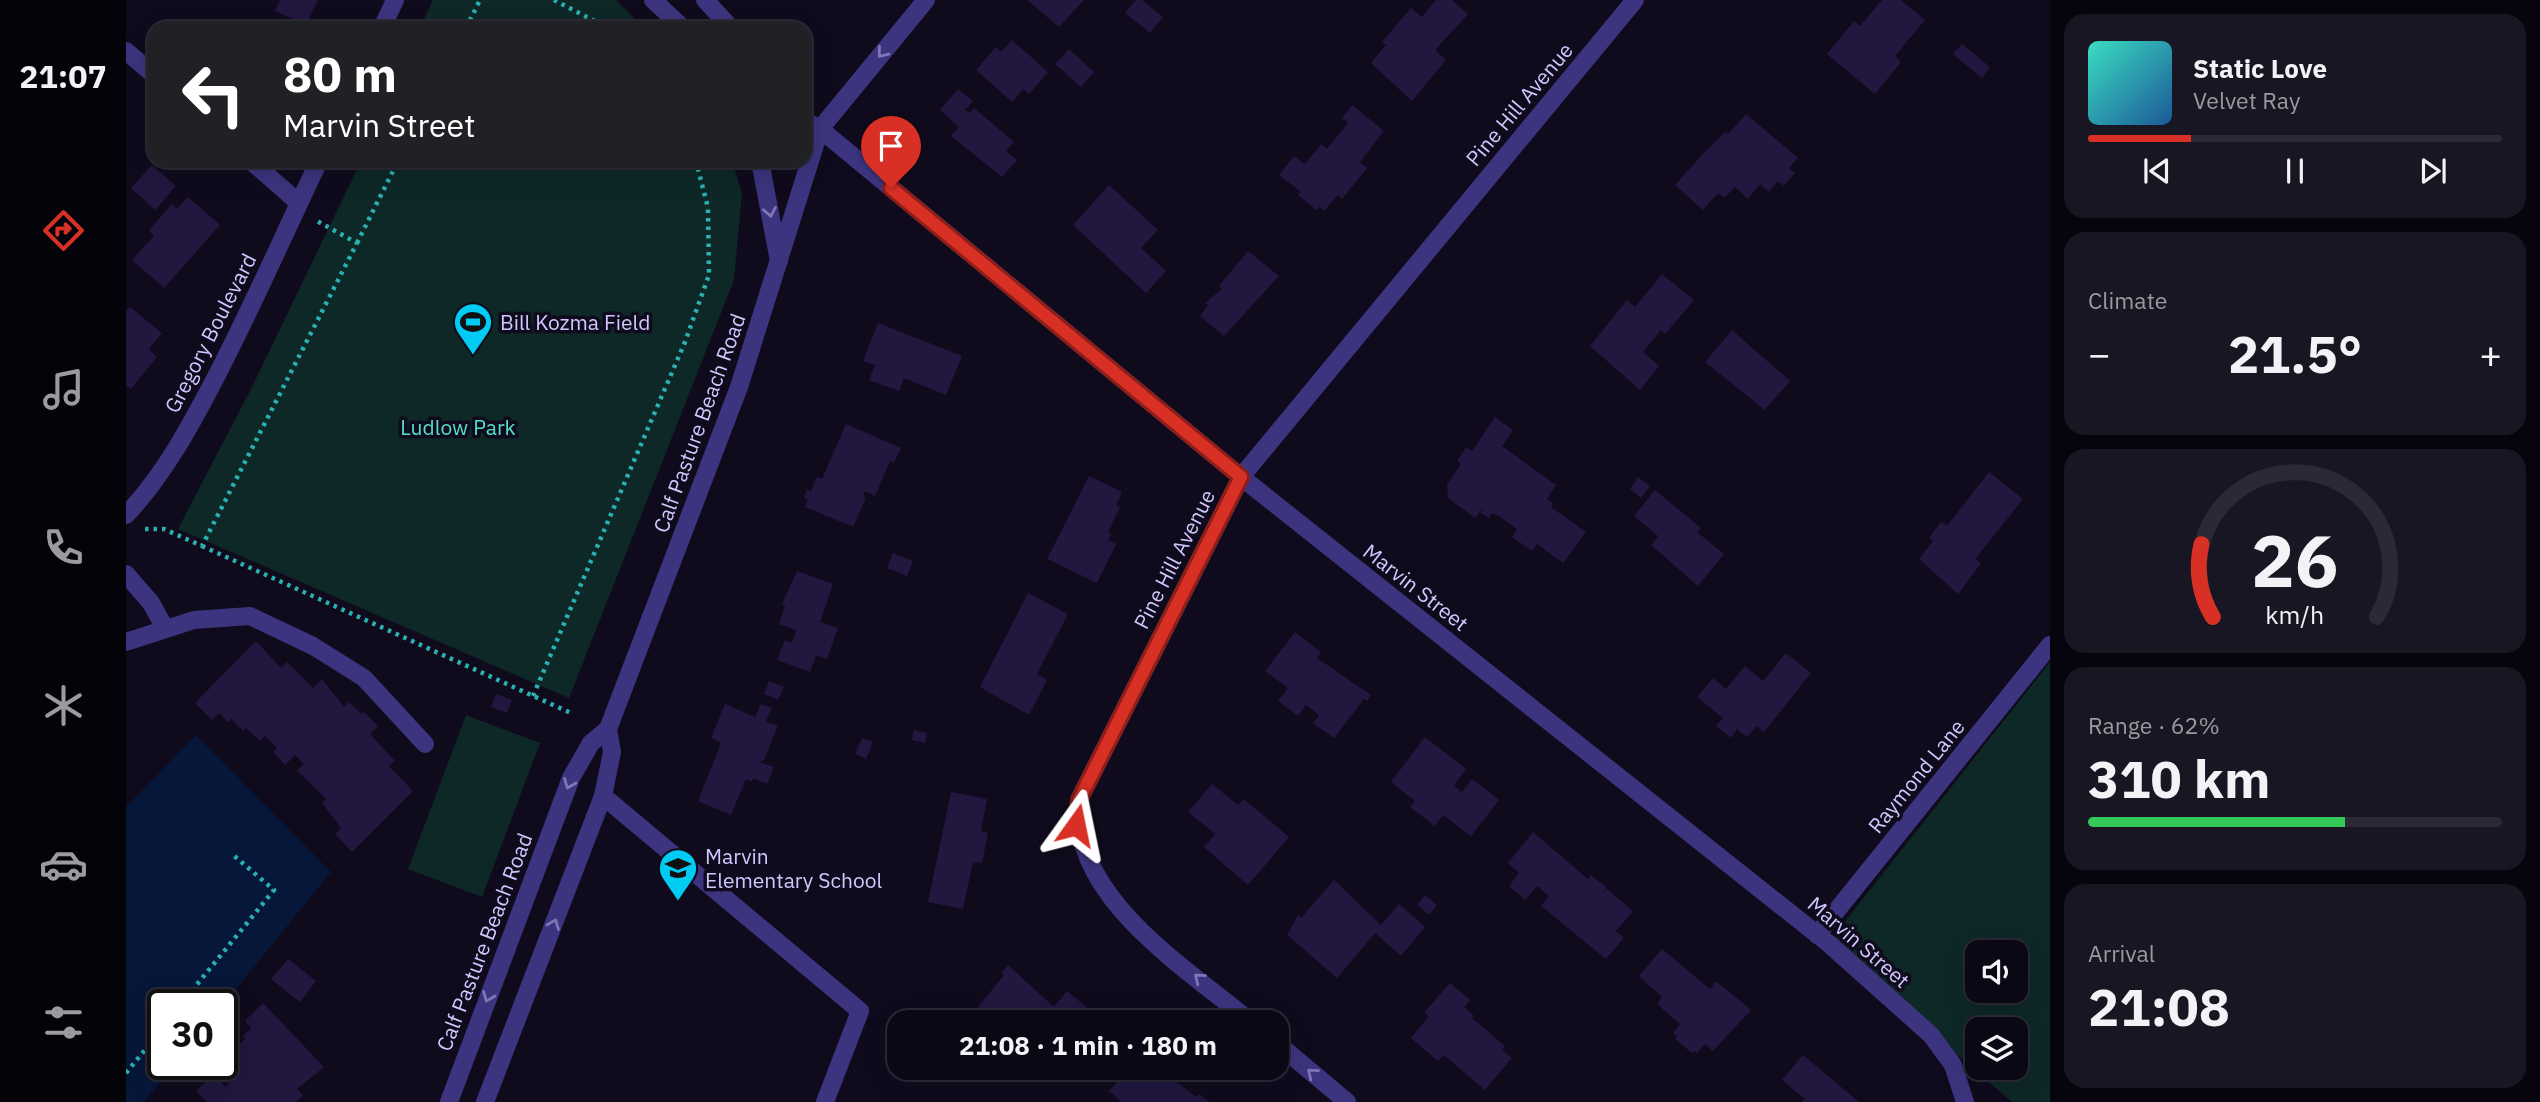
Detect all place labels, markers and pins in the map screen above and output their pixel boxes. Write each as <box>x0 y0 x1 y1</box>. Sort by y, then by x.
pin <box>861 116 921 188</box>
sports icon: Bill Kozma Field <box>452 301 494 356</box>
place label: Bill Kozma Field <box>500 308 650 336</box>
place label: Marvin Elementary School <box>705 842 882 894</box>
school or university icon: Marvin Elementary School <box>657 847 699 902</box>

